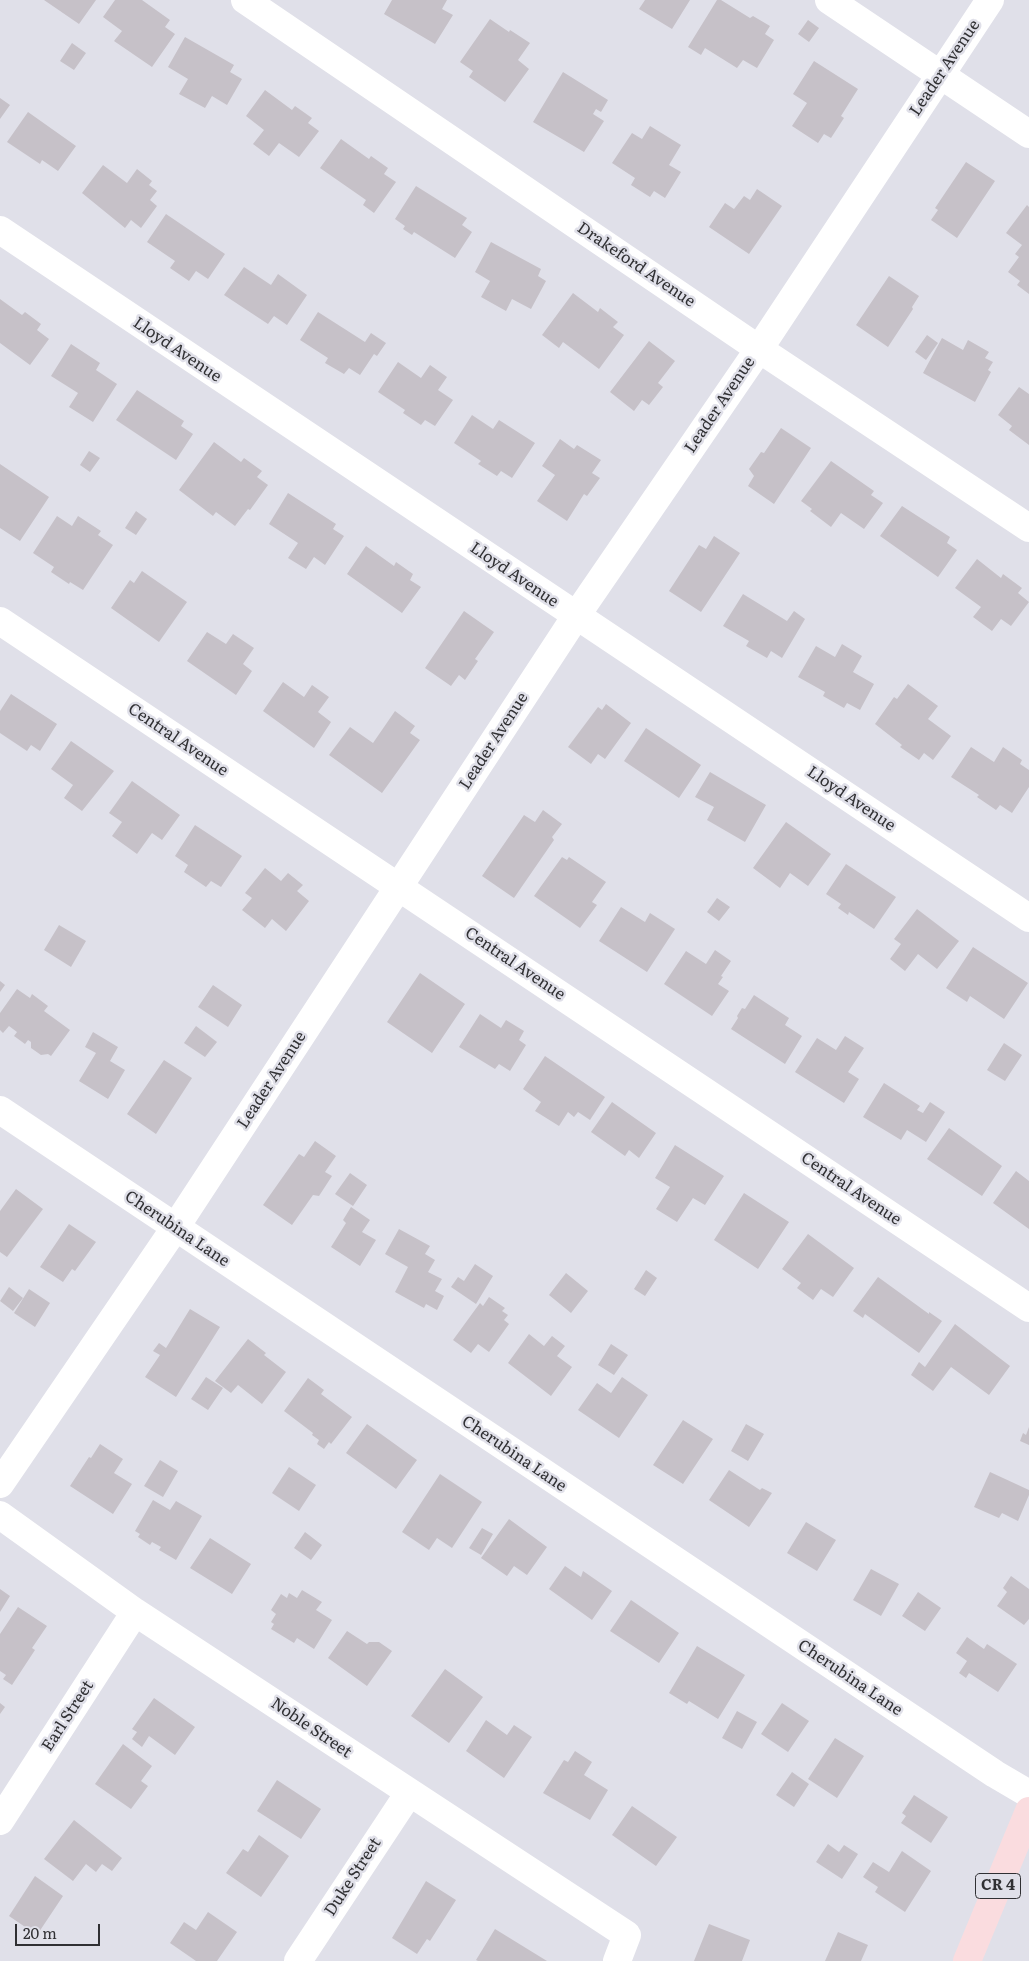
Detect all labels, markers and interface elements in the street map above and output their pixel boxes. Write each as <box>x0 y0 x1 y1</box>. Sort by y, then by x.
street label: Leader Avenue <box>906 16 984 120</box>
street label: Drakeford Avenue <box>573 218 699 312</box>
street label: Lloyd Avenue <box>129 313 225 387</box>
street label: Leader Avenue <box>681 353 759 457</box>
street label: Lloyd Avenue <box>466 538 562 612</box>
street label: Leader Avenue <box>456 689 532 793</box>
street label: Central Avenue <box>124 699 232 781</box>
street label: Lloyd Avenue <box>803 762 899 836</box>
street label: Central Avenue <box>461 923 569 1005</box>
street label: Leader Avenue <box>234 1028 310 1132</box>
street label: Central Avenue <box>797 1148 905 1230</box>
street label: Cherubina Lane <box>121 1187 233 1271</box>
street label: Cherubina Lane <box>458 1412 570 1496</box>
street label: Cherubina Lane <box>794 1636 906 1720</box>
street label: Earl Street <box>38 1677 98 1755</box>
street label: Noble Street <box>267 1694 355 1762</box>
street label: Duke Street <box>321 1834 385 1920</box>
road number: CR 4 <box>976 1874 1020 1898</box>
scale bar <box>18 1914 102 1946</box>
text: 20 m <box>23 1921 57 1944</box>

